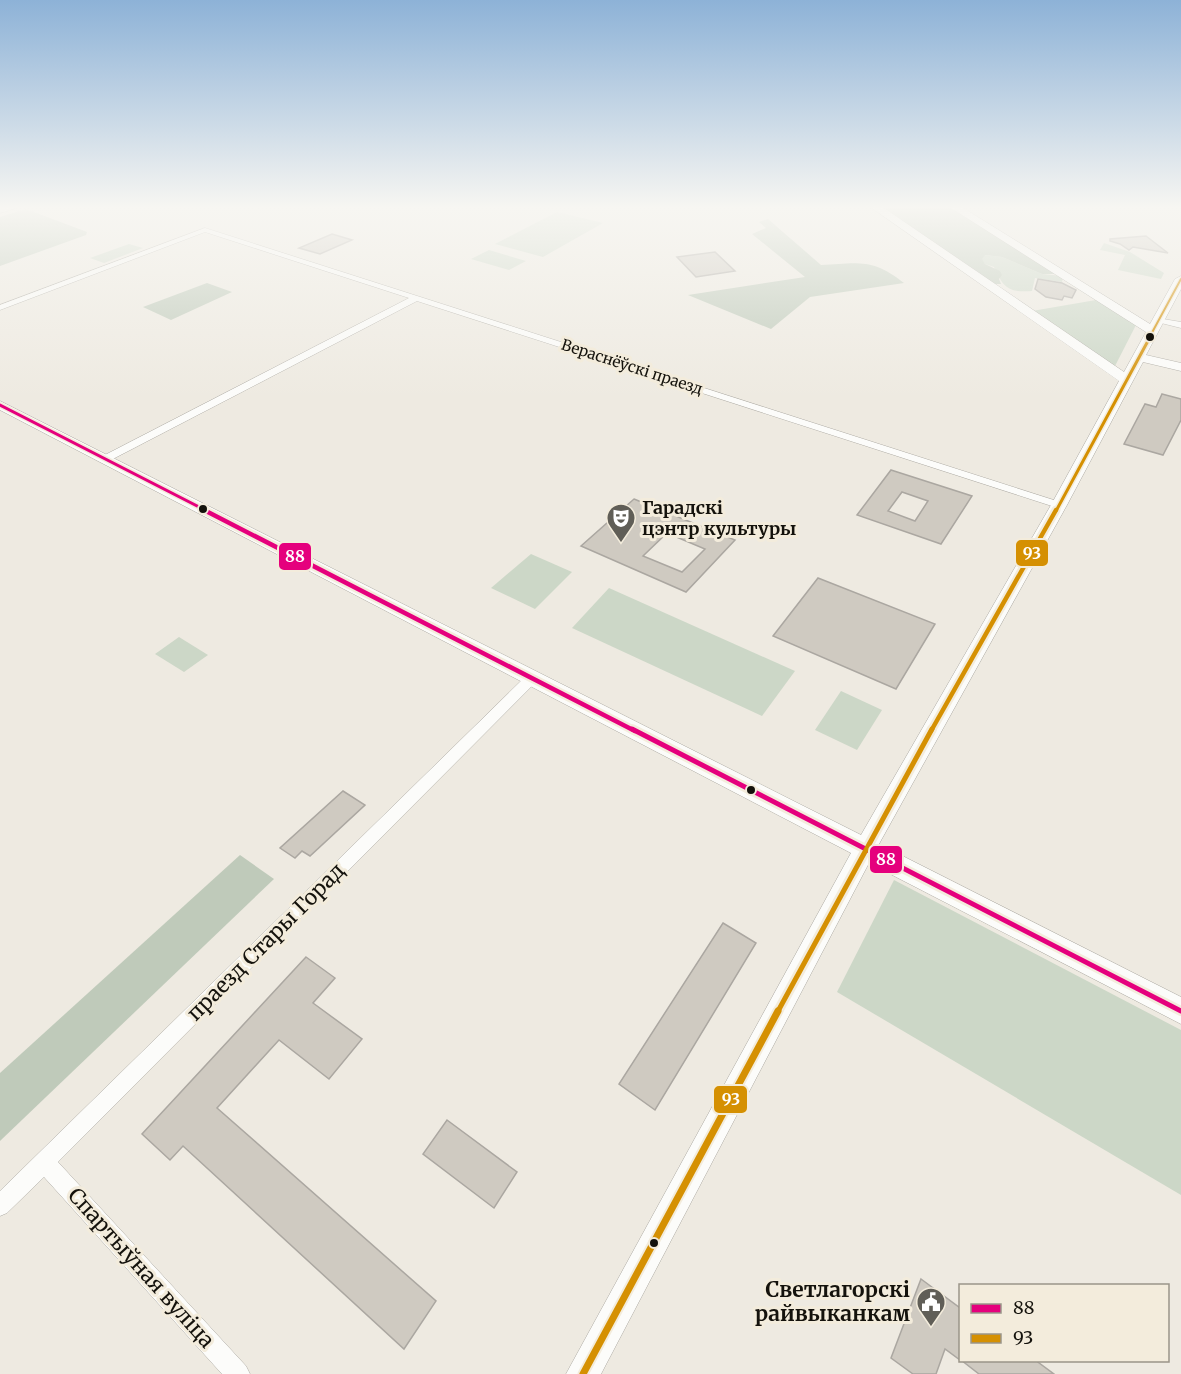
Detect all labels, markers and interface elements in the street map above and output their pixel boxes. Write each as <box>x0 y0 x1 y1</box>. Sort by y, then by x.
unlabelled marker <box>1144 331 1156 343</box>
street label: Вераснёўскі праезд <box>559 335 705 398</box>
place label: Гарадскі цэнтр культуры <box>642 496 797 540</box>
theatre icon: Гарадскі цэнтр культуры <box>605 502 637 544</box>
unlabelled marker <box>197 503 209 515</box>
line badge: 93 <box>1015 539 1049 567</box>
line badge: 88 <box>278 542 312 571</box>
text: 93 <box>1023 543 1041 563</box>
text: 88 <box>285 546 305 566</box>
unlabelled marker <box>745 784 757 796</box>
line badge: 88 <box>869 845 903 874</box>
text: 88 <box>876 849 896 869</box>
street label: праезд Стары Горад <box>181 857 350 1026</box>
line badge: 93 <box>713 1085 748 1114</box>
text: 93 <box>722 1089 740 1109</box>
street label: Спартыўная вуліца <box>62 1182 220 1353</box>
unlabelled marker <box>648 1237 660 1249</box>
place label: Светлагорскі райвыканкам <box>755 1276 910 1327</box>
legend <box>959 1284 1169 1362</box>
public building icon: Светлагорскі райвыканкам <box>915 1286 947 1328</box>
text: 88 <box>1013 1296 1034 1319</box>
text: 93 <box>1013 1326 1033 1349</box>

